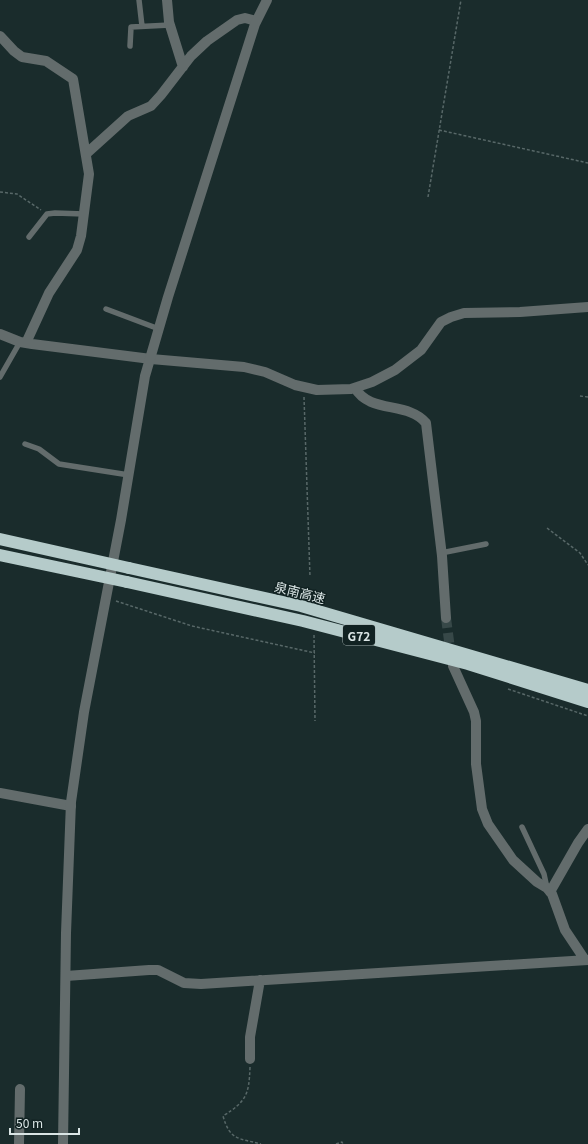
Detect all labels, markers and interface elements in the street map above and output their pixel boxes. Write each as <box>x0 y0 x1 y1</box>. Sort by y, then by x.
street label: 泉南高速 <box>272 576 328 608</box>
road number: G72 <box>343 625 375 645</box>
scale bar <box>10 1110 79 1136</box>
text: 50 m <box>16 1114 43 1131</box>

